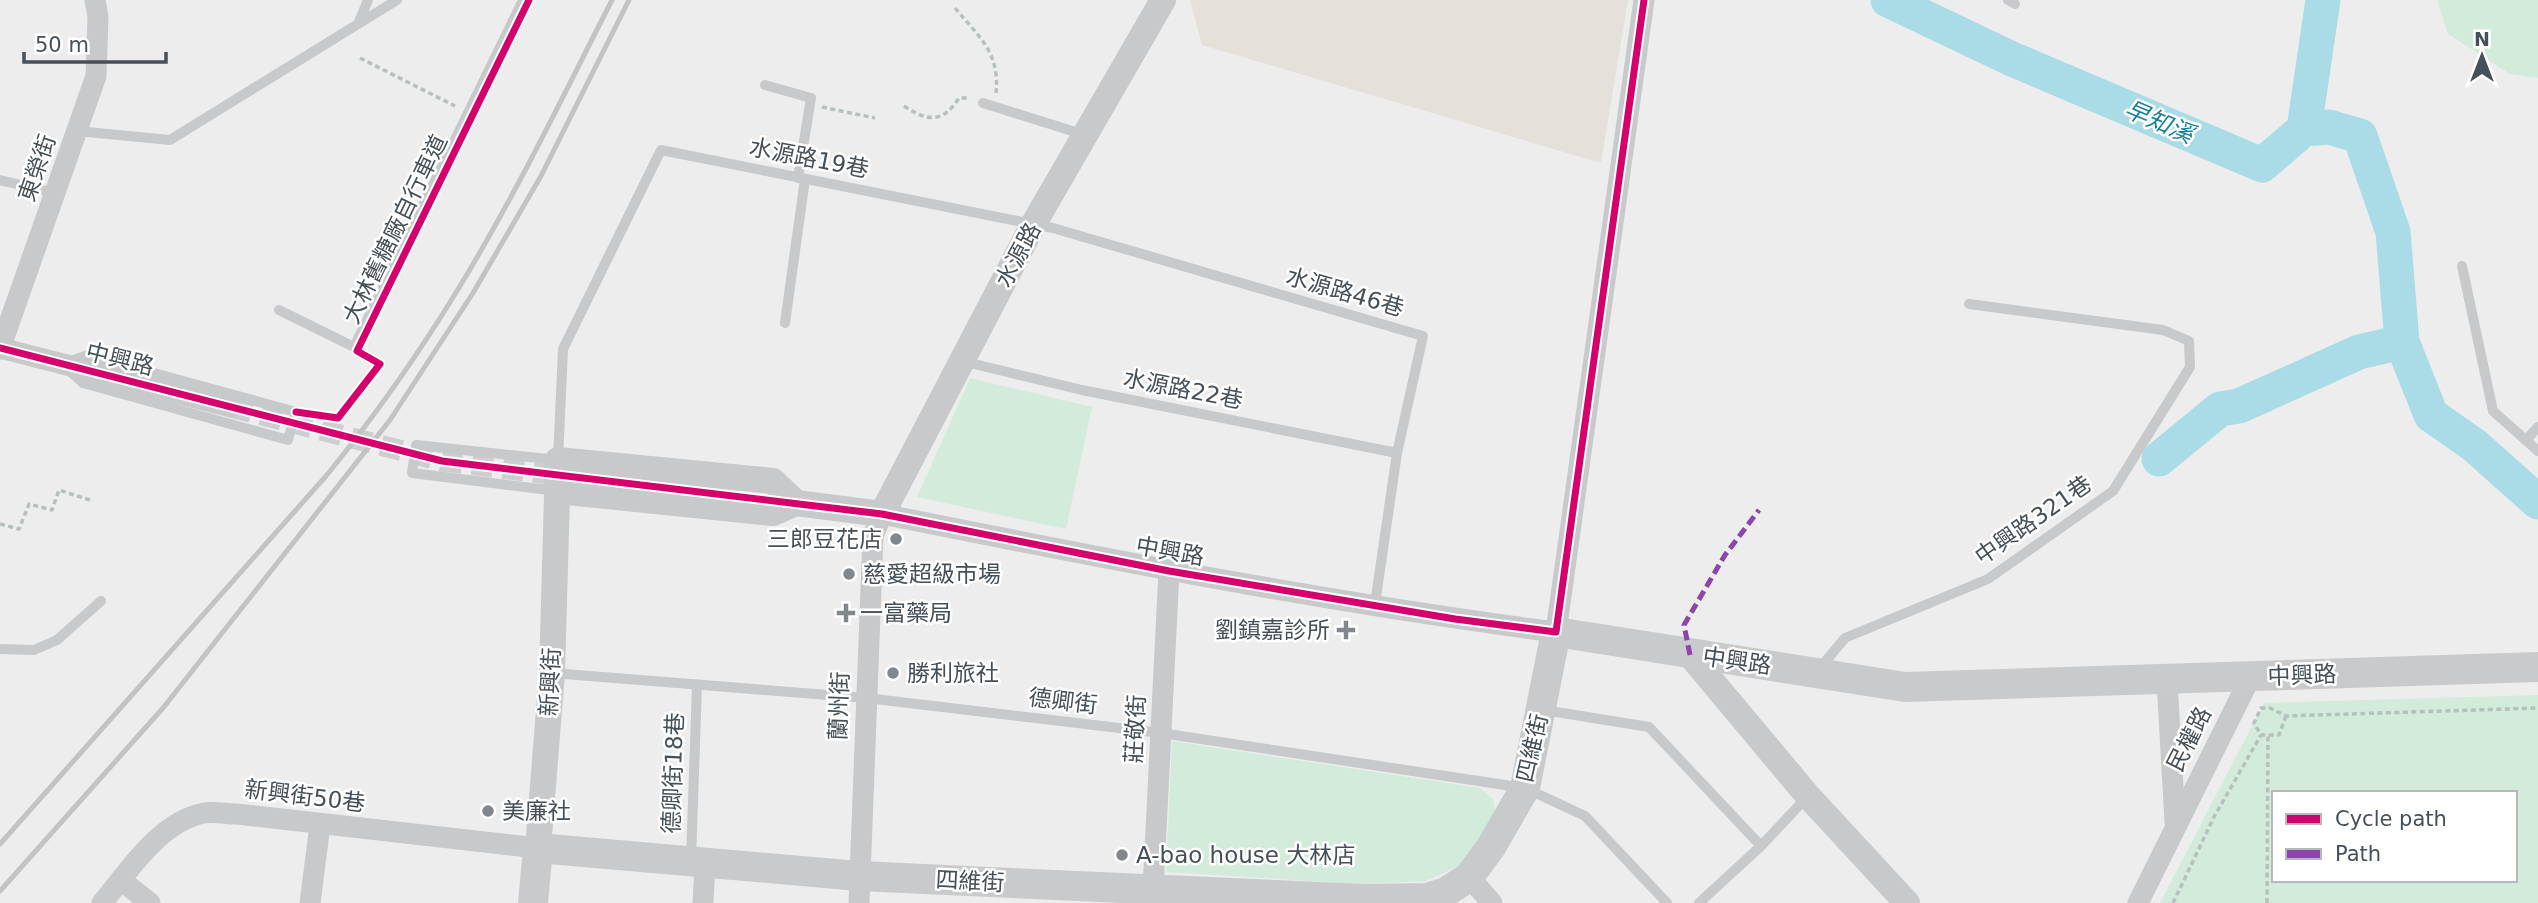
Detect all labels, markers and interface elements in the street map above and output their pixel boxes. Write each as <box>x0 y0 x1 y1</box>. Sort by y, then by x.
scale bar <box>24 21 166 65</box>
north arrow <box>2447 21 2517 91</box>
text: N <box>2474 28 2490 50</box>
text: 50 m <box>35 33 89 57</box>
water label: 早知溪 <box>2120 95 2200 150</box>
street label: 大林舊糖廠自行車道 <box>338 130 452 328</box>
street label: 東榮街 <box>13 131 61 205</box>
street label: 水源路19巷 <box>747 134 871 182</box>
street label: 水源路 <box>990 218 1046 292</box>
street label: 水源路46巷 <box>1283 263 1407 321</box>
street label: 中興路 <box>83 338 157 380</box>
street label: 水源路22巷 <box>1121 365 1245 413</box>
street label: 中興路321巷 <box>1970 470 2096 570</box>
place label: 三郎豆花店 <box>767 526 882 552</box>
marker: 三郎豆花店 <box>888 531 904 547</box>
street label: 中興路 <box>1134 532 1206 570</box>
place label: 慈愛超級市場 <box>863 561 1001 587</box>
marker: 慈愛超級市場 <box>841 566 857 582</box>
place label: 一富藥局 <box>860 600 952 626</box>
marker: 一富藥局 <box>838 605 854 621</box>
place label: 劉鎮嘉診所 <box>1215 617 1330 643</box>
marker: 劉鎮嘉診所 <box>1336 620 1356 640</box>
street label: 中興路 <box>1701 643 1773 679</box>
street label: 新興街 <box>535 647 565 717</box>
place label: 勝利旅社 <box>907 660 999 686</box>
street label: 中興路 <box>2267 661 2337 689</box>
marker: 勝利旅社 <box>885 665 901 681</box>
street label: 蘭州街 <box>825 671 853 741</box>
street label: 德卿街 <box>1027 684 1099 718</box>
street label: 莊敬街 <box>1120 694 1150 764</box>
street label: 民權路 <box>2162 702 2216 776</box>
street label: 四維街 <box>1512 711 1552 785</box>
street label: 德卿街18巷 <box>658 712 688 834</box>
street label: 新興街50巷 <box>243 776 367 816</box>
legend <box>2272 791 2517 882</box>
place label: 美廉社 <box>502 798 571 824</box>
marker: 美廉社 <box>480 803 496 819</box>
text: Cycle path <box>2335 807 2447 831</box>
place label: A-bao house 大林店 <box>1136 842 1355 868</box>
text: Path <box>2335 842 2381 866</box>
marker: A-bao house 大林店 <box>1114 847 1130 863</box>
street label: 四維街 <box>935 866 1005 896</box>

